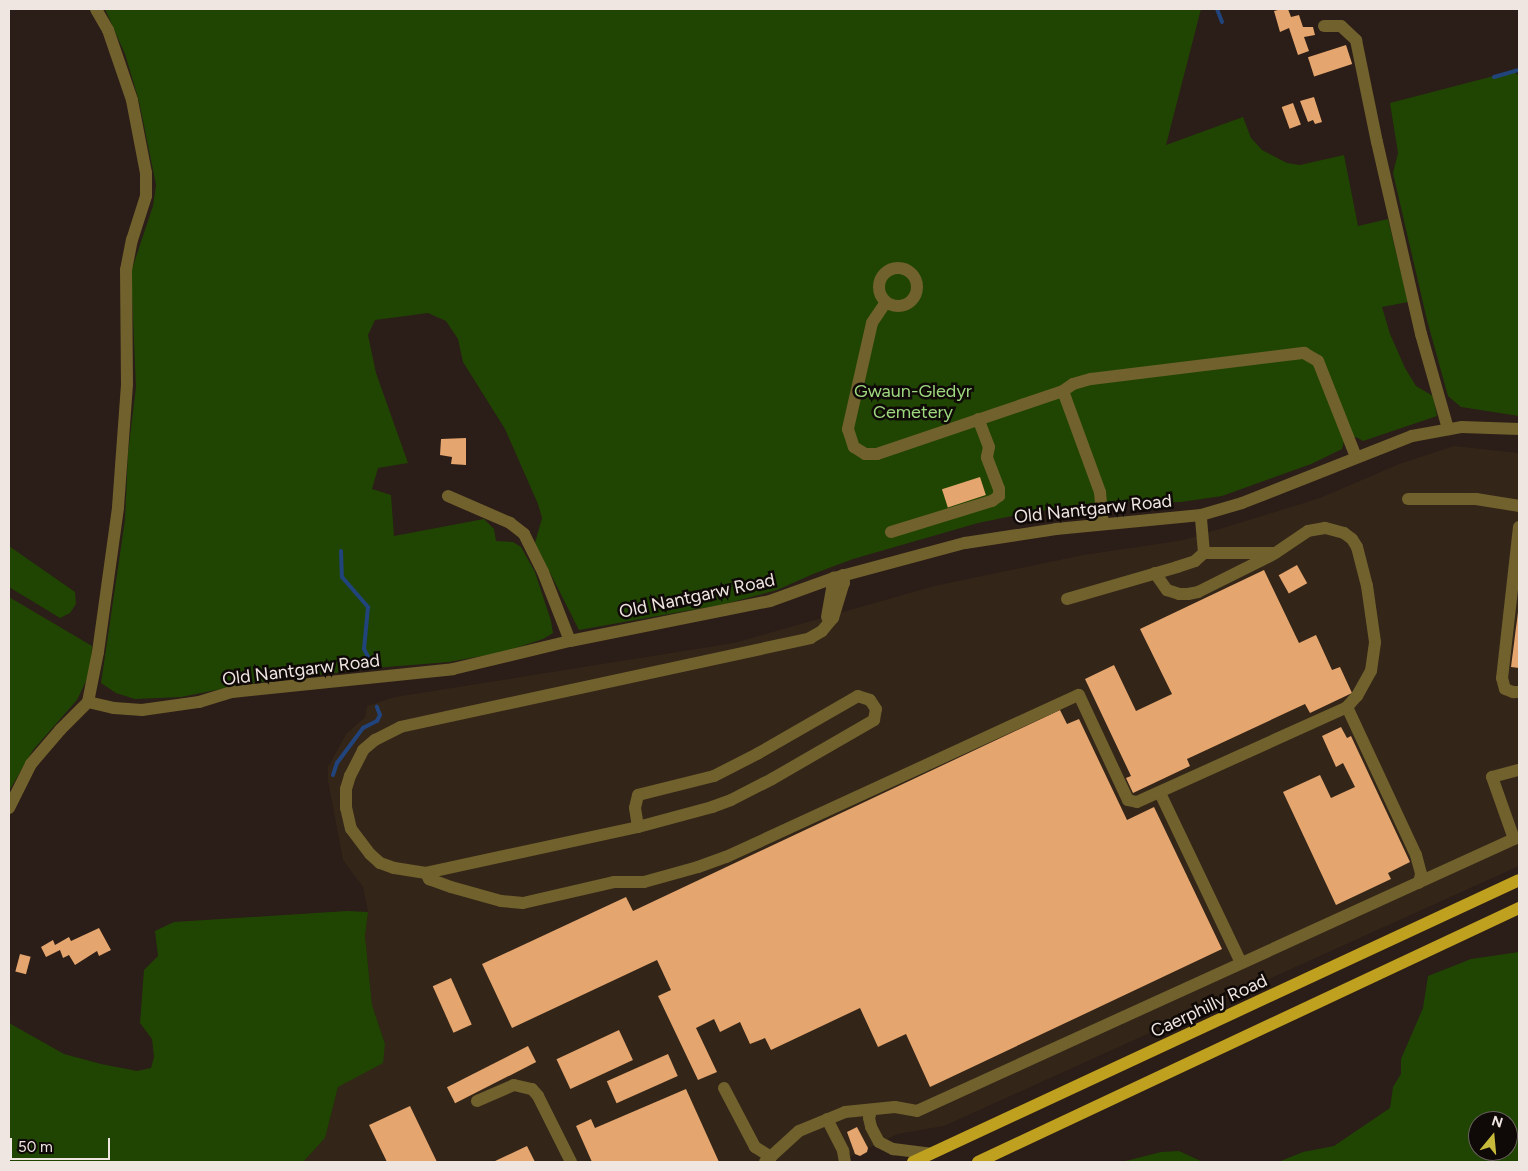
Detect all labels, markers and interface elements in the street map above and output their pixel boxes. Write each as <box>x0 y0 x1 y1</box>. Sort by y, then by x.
park label: Gwaun-Gledyr Cemetery <box>854 381 972 424</box>
street label: Old Nantgarw Road <box>1013 490 1173 528</box>
street label: Old Nantgarw Road <box>617 569 777 623</box>
street label: Old Nantgarw Road <box>221 650 381 690</box>
street label: Caerphilly Road <box>1147 970 1271 1042</box>
north arrow <box>1468 1111 1518 1161</box>
text: N <box>1490 1112 1505 1132</box>
scale bar <box>12 1128 112 1160</box>
text: 50 m <box>18 1138 53 1156</box>

